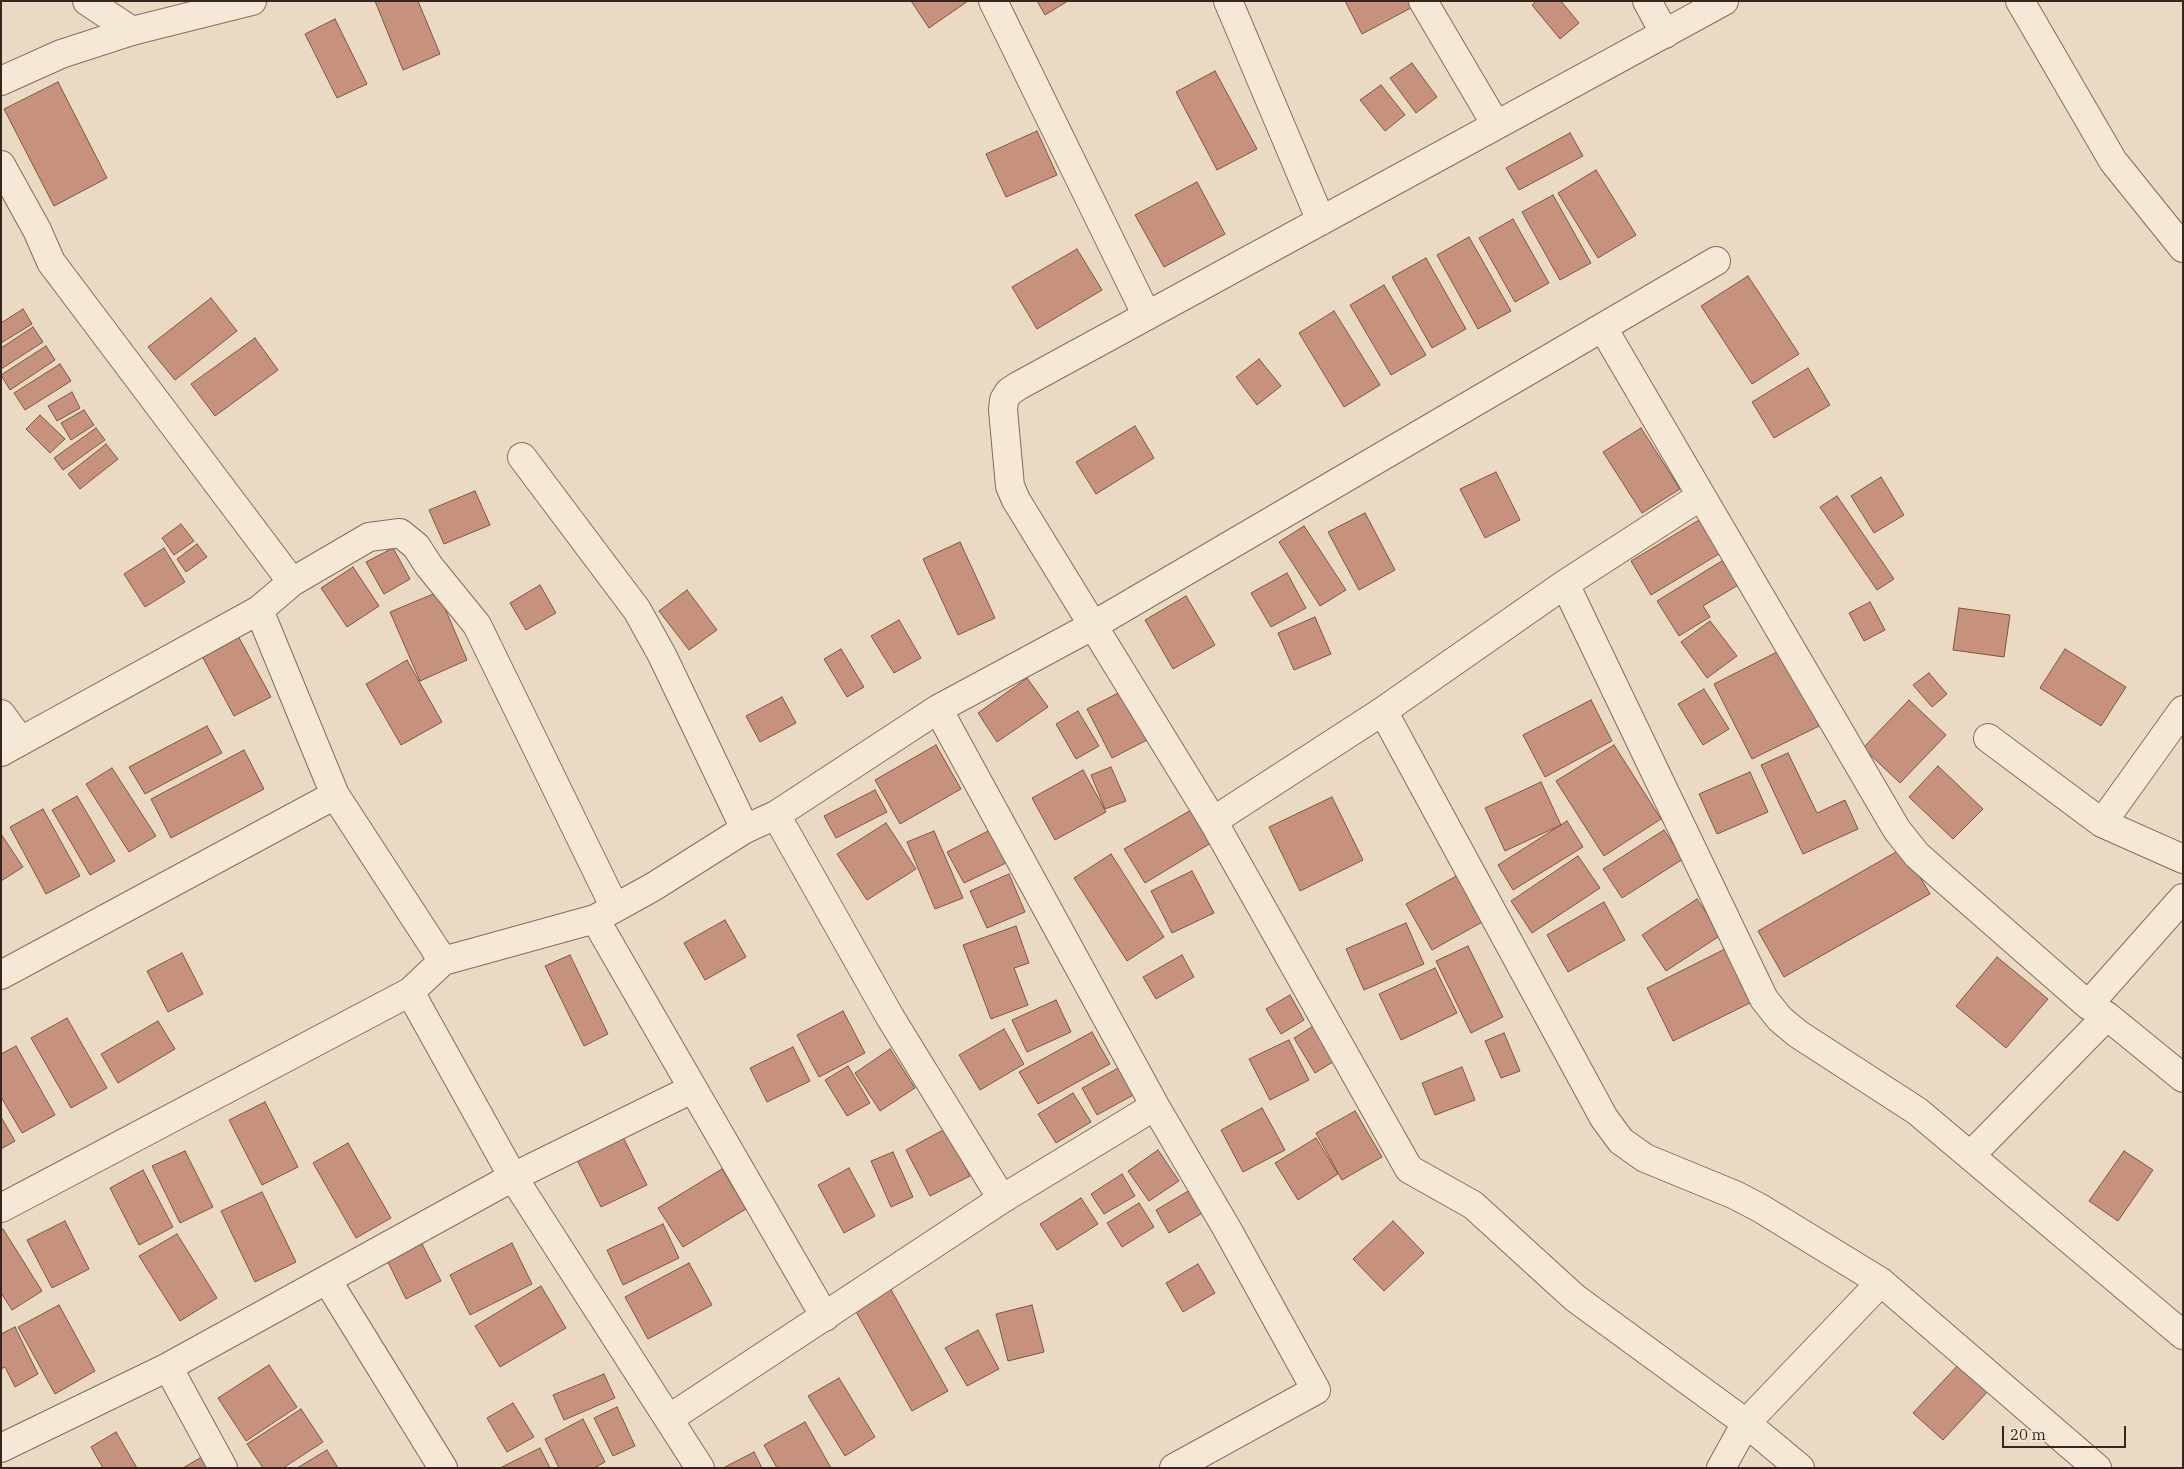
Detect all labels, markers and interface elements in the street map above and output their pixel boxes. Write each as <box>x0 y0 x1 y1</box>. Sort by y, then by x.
scale bar <box>2004 1416 2128 1448</box>
text: 20 m <box>2010 1425 2046 1444</box>

